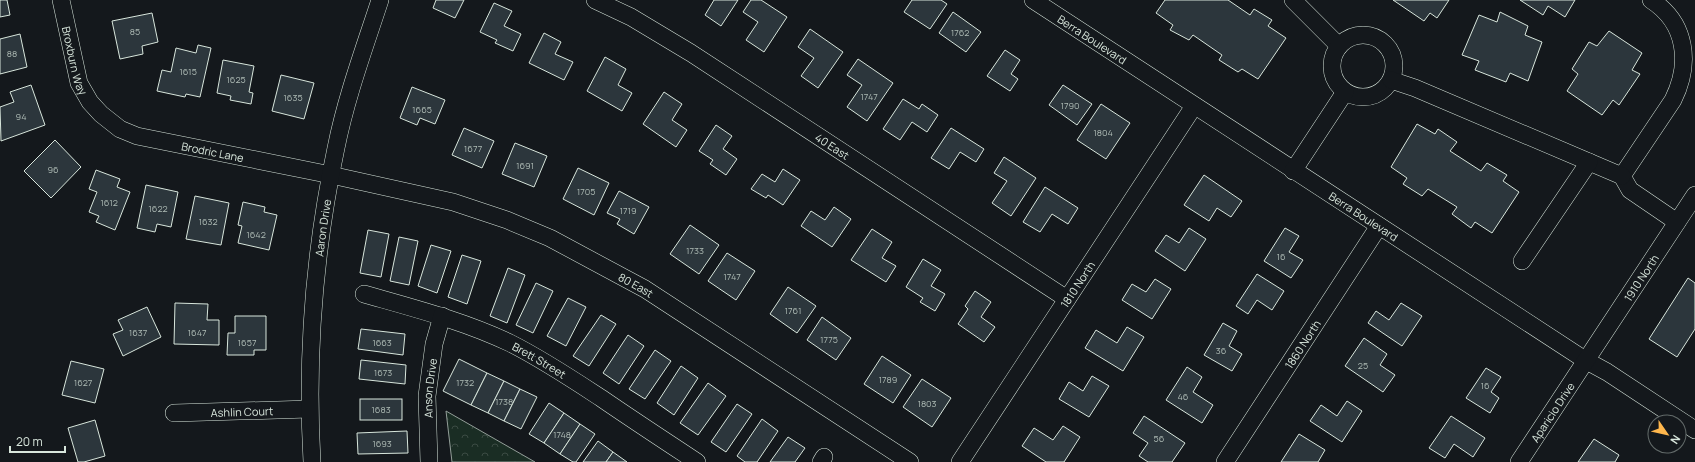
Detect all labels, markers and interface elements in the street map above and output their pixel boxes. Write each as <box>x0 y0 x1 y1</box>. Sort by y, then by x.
street label: Berra Boulevard <box>1055 11 1130 67</box>
street label: Broxburn Way <box>59 25 92 97</box>
house number: 85 <box>130 25 140 38</box>
house number: 1762 <box>951 26 969 39</box>
house number: 88 <box>7 47 17 60</box>
house number: 1615 <box>179 65 197 78</box>
house number: 1625 <box>226 73 246 86</box>
house number: 1747 <box>860 90 878 103</box>
house number: 1635 <box>283 91 303 104</box>
house number: 1790 <box>1060 99 1080 112</box>
house number: 1665 <box>412 103 432 116</box>
house number: 94 <box>16 110 26 123</box>
house number: 1804 <box>1093 126 1113 139</box>
street label: 40 East <box>813 129 853 162</box>
street label: Brodric Lane <box>180 138 246 165</box>
house number: 1677 <box>464 142 483 155</box>
house number: 1691 <box>516 159 534 172</box>
house number: 96 <box>47 163 59 176</box>
house number: 1705 <box>577 185 595 198</box>
street label: Berra Boulevard <box>1326 188 1401 244</box>
house number: 1612 <box>100 196 118 209</box>
street label: Aaron Drive <box>311 197 334 257</box>
house number: 1622 <box>148 202 168 215</box>
house number: 1719 <box>619 204 637 217</box>
house number: 1632 <box>198 215 218 228</box>
house number: 1642 <box>246 228 266 241</box>
house number: 1733 <box>686 244 704 257</box>
house number: 16 <box>1276 250 1286 263</box>
street label: 1910 North <box>1620 251 1662 304</box>
street label: 1810 North <box>1056 258 1098 310</box>
street label: 80 East <box>616 269 657 300</box>
house number: 1747 <box>723 270 741 283</box>
house number: 1761 <box>785 304 802 317</box>
street label: 1860 North <box>1281 317 1323 371</box>
house number: 1637 <box>129 326 148 339</box>
house number: 1647 <box>188 326 207 339</box>
house number: 1775 <box>820 333 838 346</box>
house number: 1657 <box>238 336 257 349</box>
house number: 1663 <box>372 336 392 349</box>
street label: Brett Street <box>510 338 569 381</box>
house number: 36 <box>1216 344 1227 357</box>
street label: Anson Drive <box>419 357 440 418</box>
house number: 25 <box>1358 359 1368 372</box>
house number: 1673 <box>374 366 392 379</box>
house number: 1789 <box>879 373 897 386</box>
house number: 1627 <box>74 376 93 389</box>
house number: 1732 <box>456 376 474 389</box>
street label: Aparicio Drive <box>1527 378 1578 445</box>
house number: 16 <box>1480 379 1490 392</box>
house number: 46 <box>1178 390 1189 403</box>
house number: 1738 <box>495 395 513 408</box>
house number: 1803 <box>917 397 937 410</box>
street label: Ashlin Court <box>211 403 273 419</box>
house number: 1683 <box>371 403 391 416</box>
north arrow <box>1647 414 1687 454</box>
scale bar <box>10 428 65 454</box>
house number: 1748 <box>553 428 571 441</box>
house number: 56 <box>1154 432 1165 445</box>
text: N <box>1667 432 1684 447</box>
text: 20 m <box>16 433 43 450</box>
house number: 1693 <box>372 437 392 450</box>

